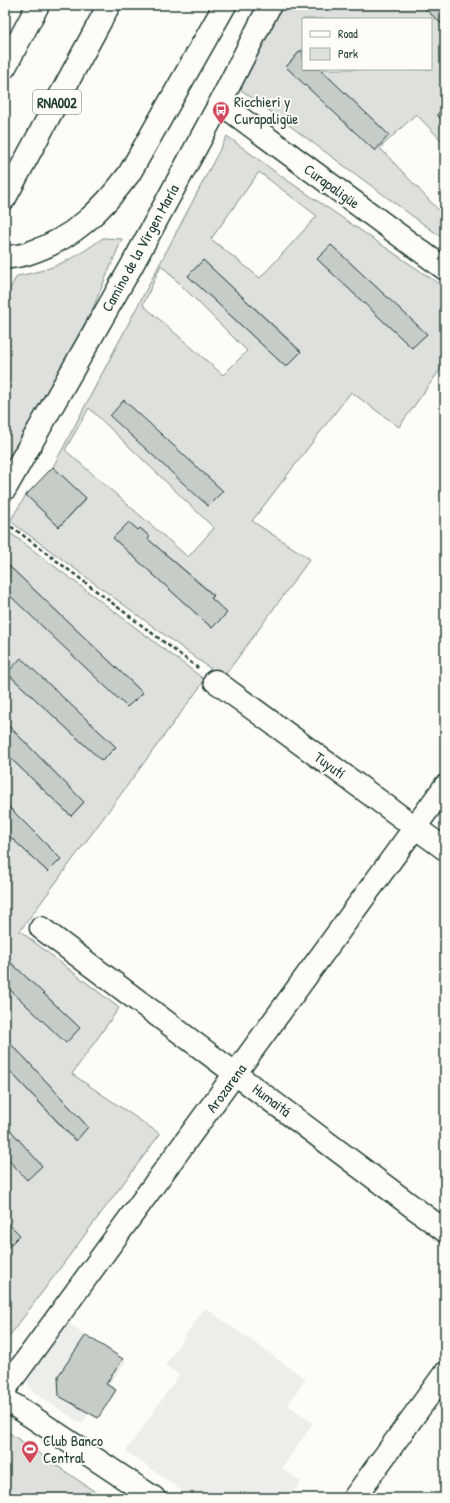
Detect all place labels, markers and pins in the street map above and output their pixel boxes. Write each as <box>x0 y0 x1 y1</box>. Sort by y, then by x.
place label: Ricchieri y Curapaligüe <box>234 91 298 129</box>
bus stop icon: Ricchieri y Curapaligüe <box>211 100 231 125</box>
place label: Club Banco Central <box>43 1430 103 1468</box>
sports icon: Club Banco Central <box>20 1439 40 1464</box>

